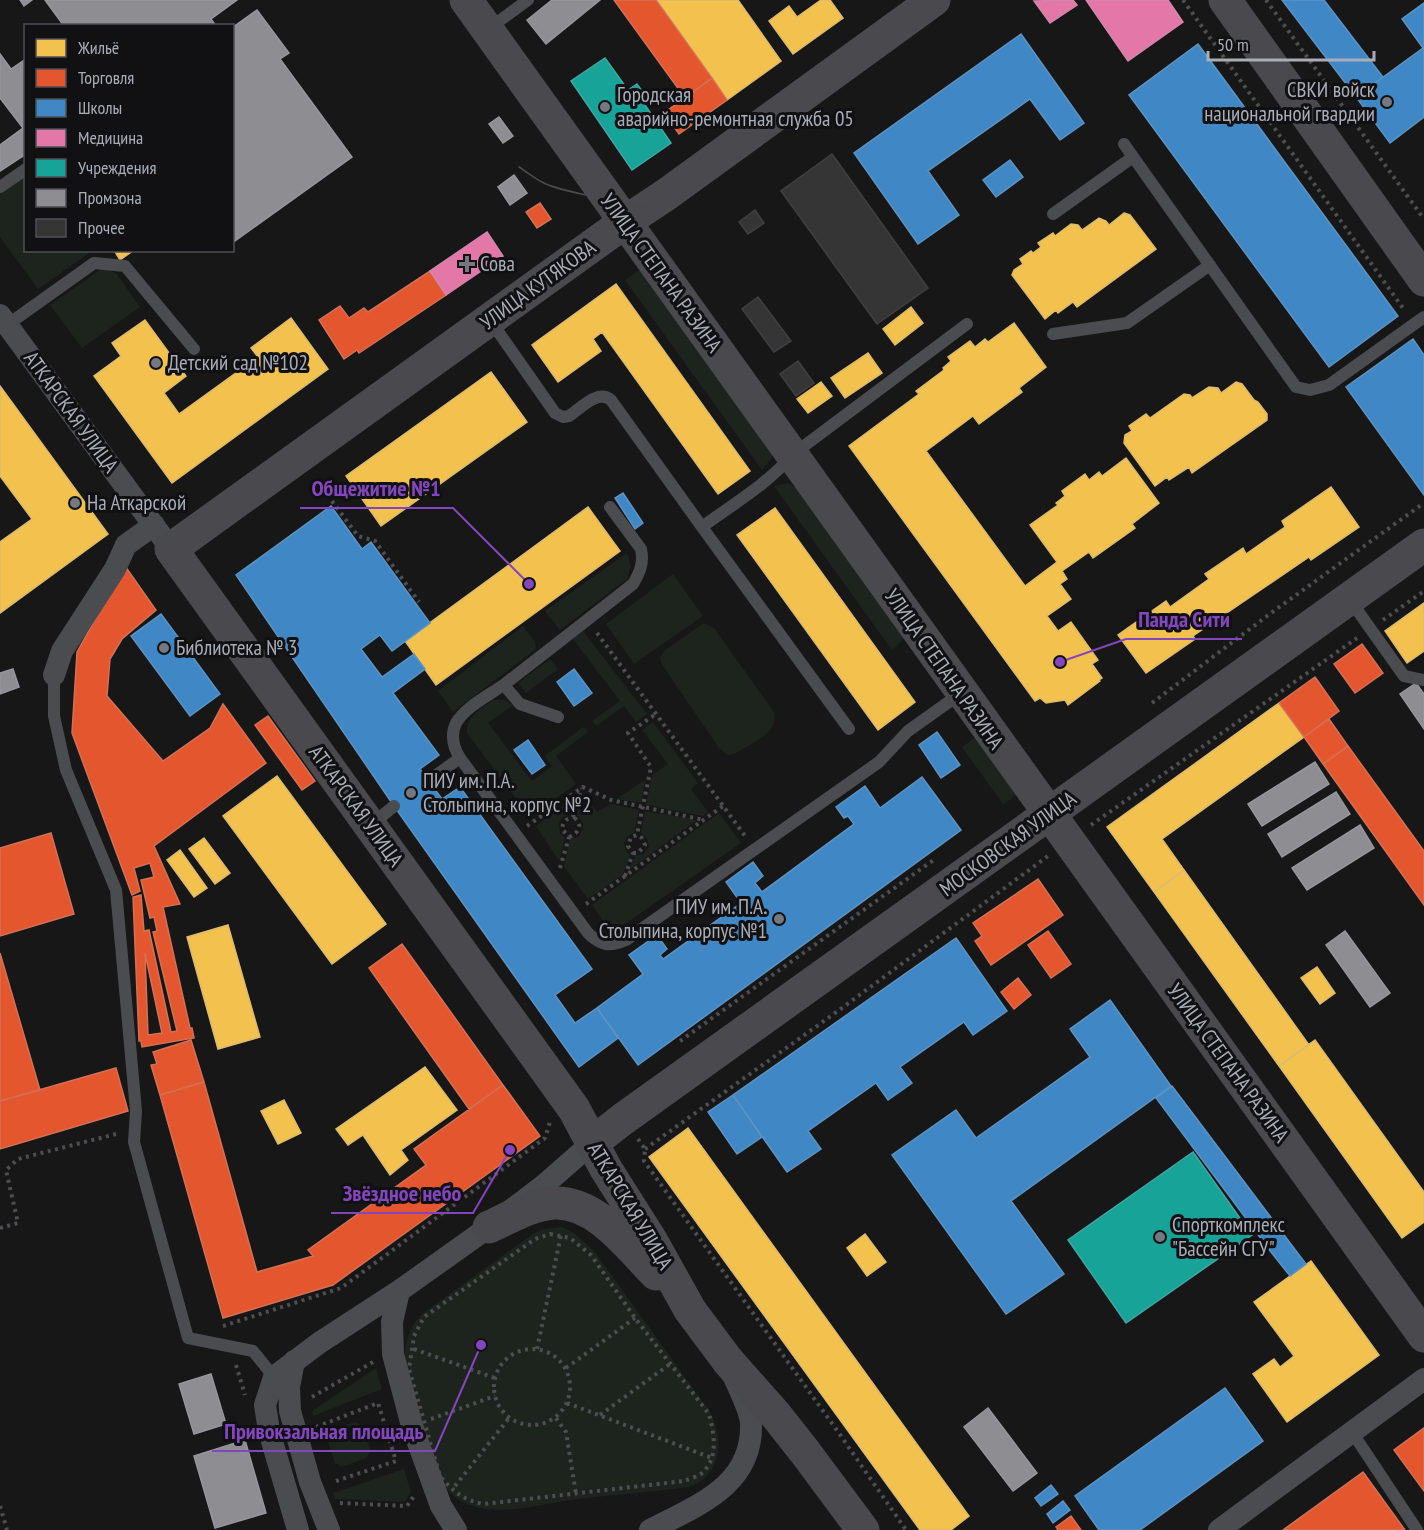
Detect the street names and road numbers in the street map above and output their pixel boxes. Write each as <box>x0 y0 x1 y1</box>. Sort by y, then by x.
street label: УЛИЦА СТЕПАНА РАЗИНА <box>595 188 728 358</box>
street label: УЛИЦА КУТЯКОВА <box>475 234 601 336</box>
street label: АТКАРСКАЯ УЛИЦА <box>18 346 125 478</box>
street label: УЛИЦА СТЕПАНА РАЗИНА <box>879 583 1010 754</box>
street label: АТКАРСКАЯ УЛИЦА <box>303 740 410 872</box>
street label: МОСКОВСКАЯ УЛИЦА <box>934 785 1081 902</box>
street label: УЛИЦА СТЕПАНА РАЗИНА <box>1162 978 1295 1148</box>
street label: АТКАРСКАЯ УЛИЦА <box>582 1137 679 1274</box>

